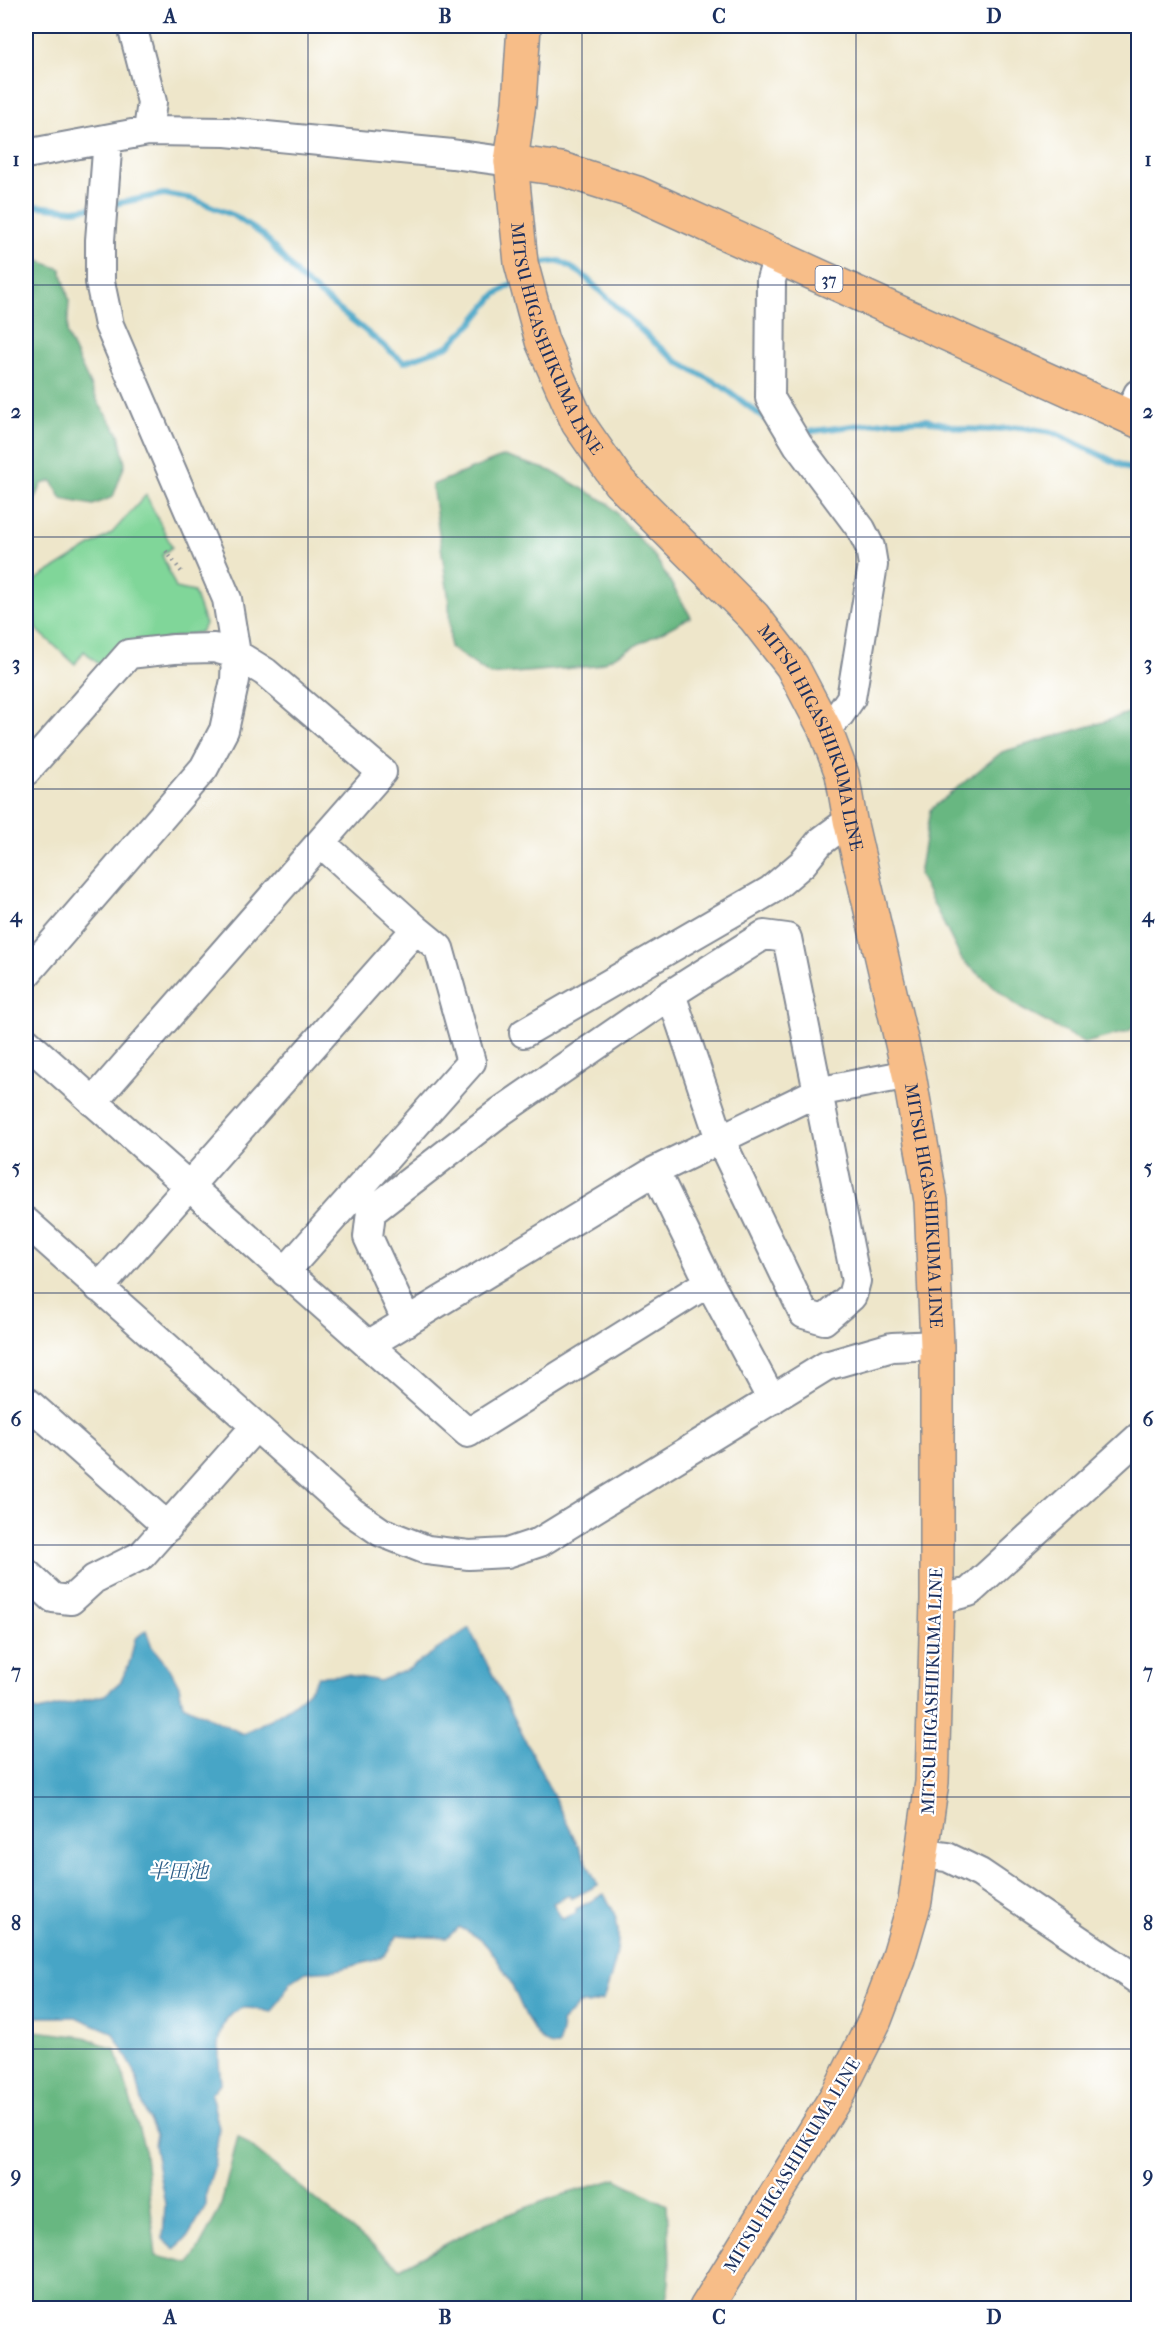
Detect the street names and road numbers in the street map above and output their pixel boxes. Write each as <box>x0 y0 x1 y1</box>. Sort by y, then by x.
street label: MITSU HIGASHIIKUMA LINE <box>506 221 607 459</box>
road number: 37 <box>816 266 842 292</box>
street label: MITSU HIGASHIIKUMA LINE <box>753 620 867 853</box>
street label: MITSU HIGASHIIKUMA LINE <box>900 1082 946 1329</box>
street label: MITSU HIGASHIIKUMA LINE <box>918 1567 947 1815</box>
street label: MITSU HIGASHIIKUMA LINE <box>720 2054 865 2277</box>

